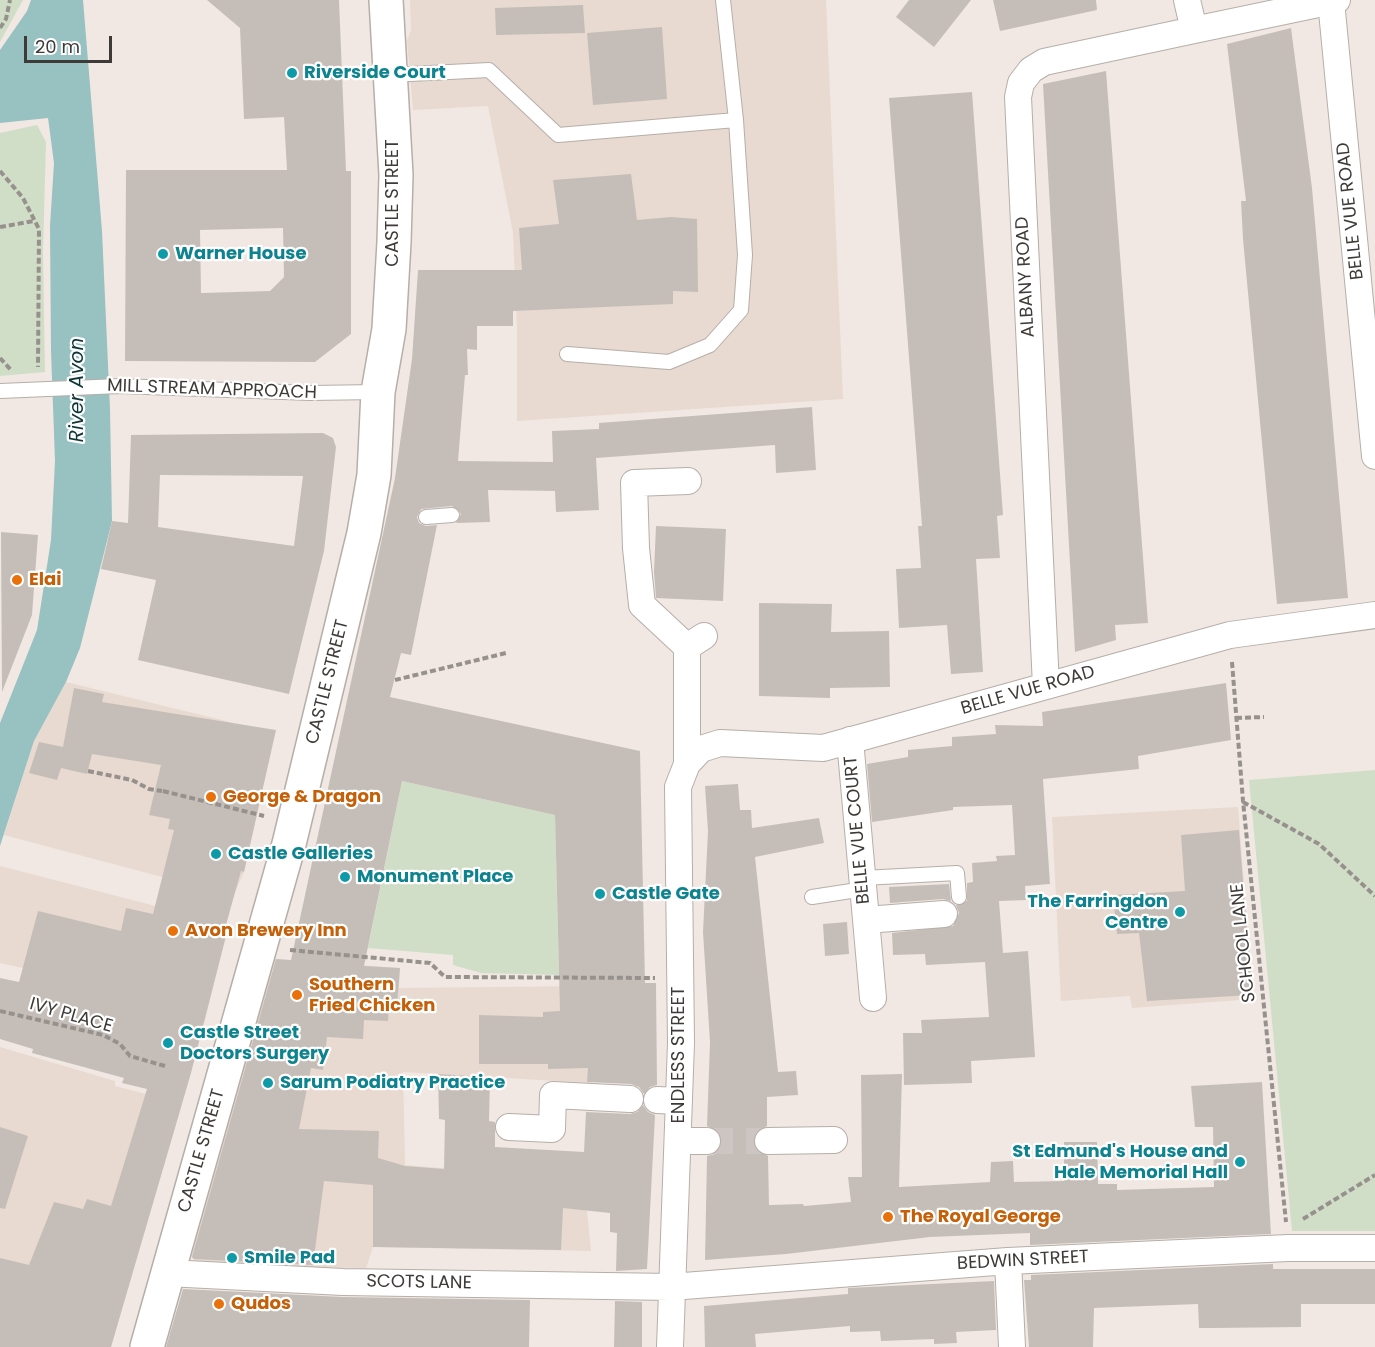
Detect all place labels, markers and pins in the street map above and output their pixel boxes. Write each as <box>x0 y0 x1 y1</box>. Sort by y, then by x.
place label: Riverside Court <box>304 62 446 84</box>
marker: Riverside Court <box>285 66 299 80</box>
place label: Warner House <box>175 243 306 265</box>
marker: Warner House <box>156 247 170 261</box>
place label: Elai <box>29 569 62 591</box>
marker: Elai <box>10 573 24 587</box>
place label: George & Dragon <box>223 786 381 808</box>
marker: George & Dragon <box>204 790 218 804</box>
place label: Castle Galleries <box>228 843 373 865</box>
marker: Castle Galleries <box>209 847 223 861</box>
place label: Monument Place <box>357 866 513 888</box>
marker: Monument Place <box>338 870 352 884</box>
place label: Castle Gate <box>612 883 720 905</box>
marker: Castle Gate <box>593 887 607 901</box>
place label: The Farringdon Centre <box>1027 891 1168 934</box>
marker: The Farringdon Centre <box>1173 905 1187 919</box>
place label: Avon Brewery Inn <box>185 920 347 942</box>
marker: Avon Brewery Inn <box>166 924 180 938</box>
place label: Southern Fried Chicken <box>309 974 435 1016</box>
marker: Southern Fried Chicken <box>290 988 304 1002</box>
place label: Castle Street Doctors Surgery <box>180 1022 329 1064</box>
marker: Castle Street Doctors Surgery <box>161 1036 175 1050</box>
place label: Sarum Podiatry Practice <box>280 1072 505 1094</box>
marker: Sarum Podiatry Practice <box>261 1076 275 1090</box>
place label: St Edmund's House and Hale Memorial Hall <box>1012 1141 1228 1184</box>
marker: St Edmund's House and Hale Memorial Hall <box>1233 1155 1247 1169</box>
place label: The Royal George <box>900 1206 1061 1228</box>
marker: The Royal George <box>881 1210 895 1224</box>
place label: Smile Pad <box>244 1247 335 1269</box>
marker: Smile Pad <box>225 1251 239 1265</box>
place label: Qudos <box>231 1293 291 1315</box>
marker: Qudos <box>212 1297 226 1311</box>

